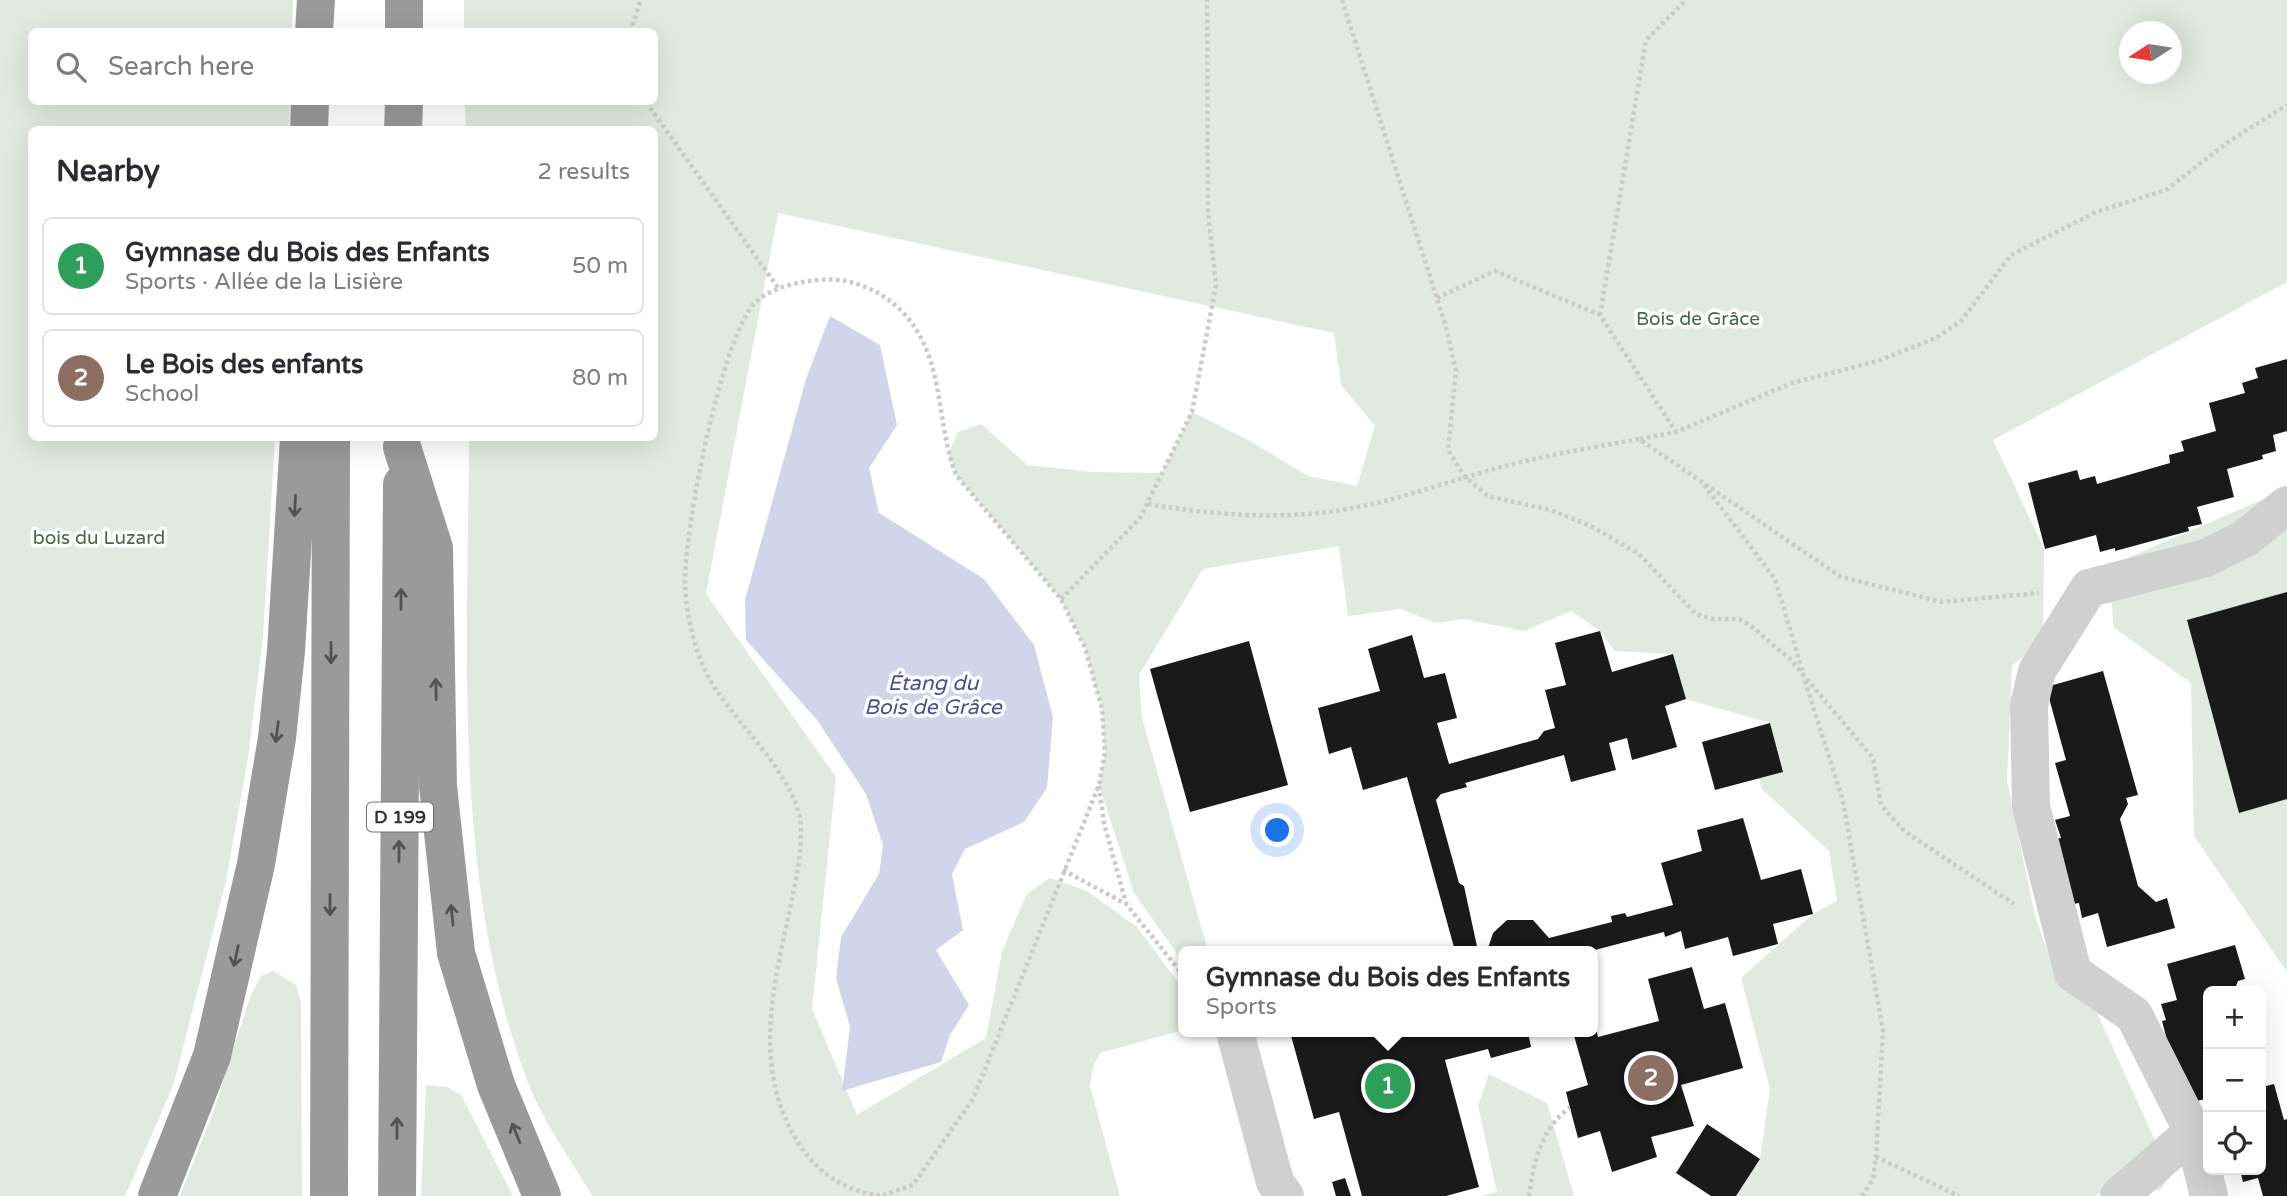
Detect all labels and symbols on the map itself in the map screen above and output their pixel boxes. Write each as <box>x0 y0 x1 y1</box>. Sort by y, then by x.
north arrow <box>2119 21 2182 84</box>
park label: Bois de Grâce <box>1636 308 1760 330</box>
one-way arrow <box>288 494 301 517</box>
park label: bois du Luzard <box>33 527 165 549</box>
one-way arrow <box>394 588 408 611</box>
one-way arrow <box>324 641 338 664</box>
water label: Étang du Bois de Grâce <box>864 671 1003 720</box>
one-way arrow <box>430 677 443 700</box>
one-way arrow <box>270 721 283 743</box>
road number: D 199 <box>367 802 433 832</box>
your location <box>1260 813 1294 847</box>
one-way arrow <box>392 840 406 863</box>
one-way arrow <box>323 893 337 916</box>
one-way arrow <box>445 904 458 927</box>
one-way arrow <box>228 944 242 967</box>
pin: 2 <box>1628 1052 1674 1104</box>
pin: 1 <box>1365 1060 1411 1112</box>
one-way arrow <box>391 1117 404 1140</box>
one-way arrow <box>508 1122 521 1144</box>

